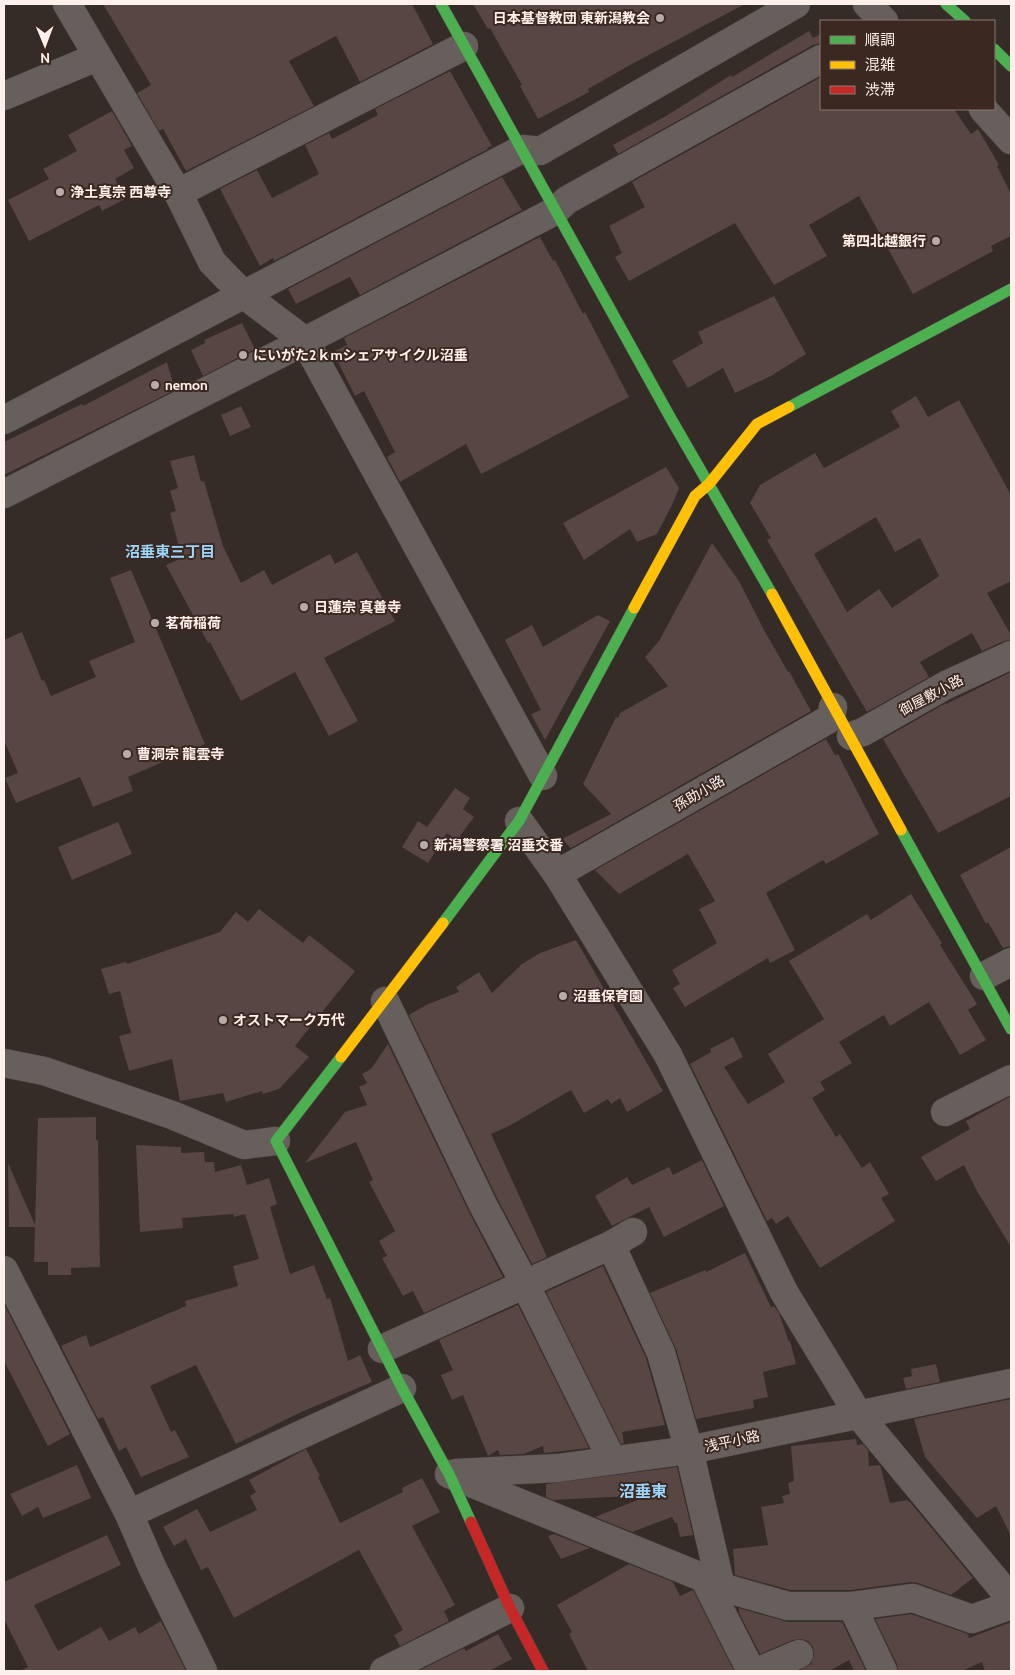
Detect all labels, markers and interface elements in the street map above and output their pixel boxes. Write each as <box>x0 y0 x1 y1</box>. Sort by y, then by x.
place label: 日本基督教団 東新潟教会 <box>493 9 650 27</box>
marker: 日本基督教団 東新潟教会 <box>654 12 666 24</box>
north arrow <box>20 20 70 70</box>
legend <box>820 20 995 110</box>
text: 順調 <box>865 31 895 49</box>
text: N <box>40 49 50 67</box>
text: 混雑 <box>865 56 895 74</box>
text: 渋滞 <box>865 81 895 99</box>
place label: 浄土真宗 西尊寺 <box>70 183 171 201</box>
marker: 浄土真宗 西尊寺 <box>54 186 66 198</box>
place label: 第四北越銀行 <box>842 232 926 250</box>
marker: 第四北越銀行 <box>930 235 942 247</box>
place label: にいがた2ｋmシェアサイクル沼垂 <box>253 346 468 364</box>
marker: にいがた2ｋmシェアサイクル沼垂 <box>237 349 249 361</box>
place label: nemon <box>165 376 208 394</box>
marker: nemon <box>149 379 161 391</box>
district label: 沼垂東三丁目 <box>125 543 215 561</box>
place label: 日蓮宗 真善寺 <box>314 598 401 616</box>
marker: 日蓮宗 真善寺 <box>298 601 310 613</box>
place label: 茗荷稲荷 <box>165 614 221 632</box>
marker: 茗荷稲荷 <box>149 617 161 629</box>
street label: 御屋敷小路 <box>896 671 966 719</box>
place label: 曹洞宗 龍雲寺 <box>137 745 224 763</box>
marker: 曹洞宗 龍雲寺 <box>121 748 133 760</box>
street label: 孫助小路 <box>670 771 728 815</box>
place label: 新潟警察署 沼垂交番 <box>434 836 563 854</box>
marker: 新潟警察署 沼垂交番 <box>418 839 430 851</box>
place label: 沼垂保育園 <box>573 987 643 1005</box>
marker: 沼垂保育園 <box>557 990 569 1002</box>
place label: オストマーク万代 <box>233 1011 345 1029</box>
marker: オストマーク万代 <box>217 1014 229 1026</box>
street label: 浅平小路 <box>703 1426 761 1456</box>
district label: 沼垂東 <box>619 1482 667 1501</box>

